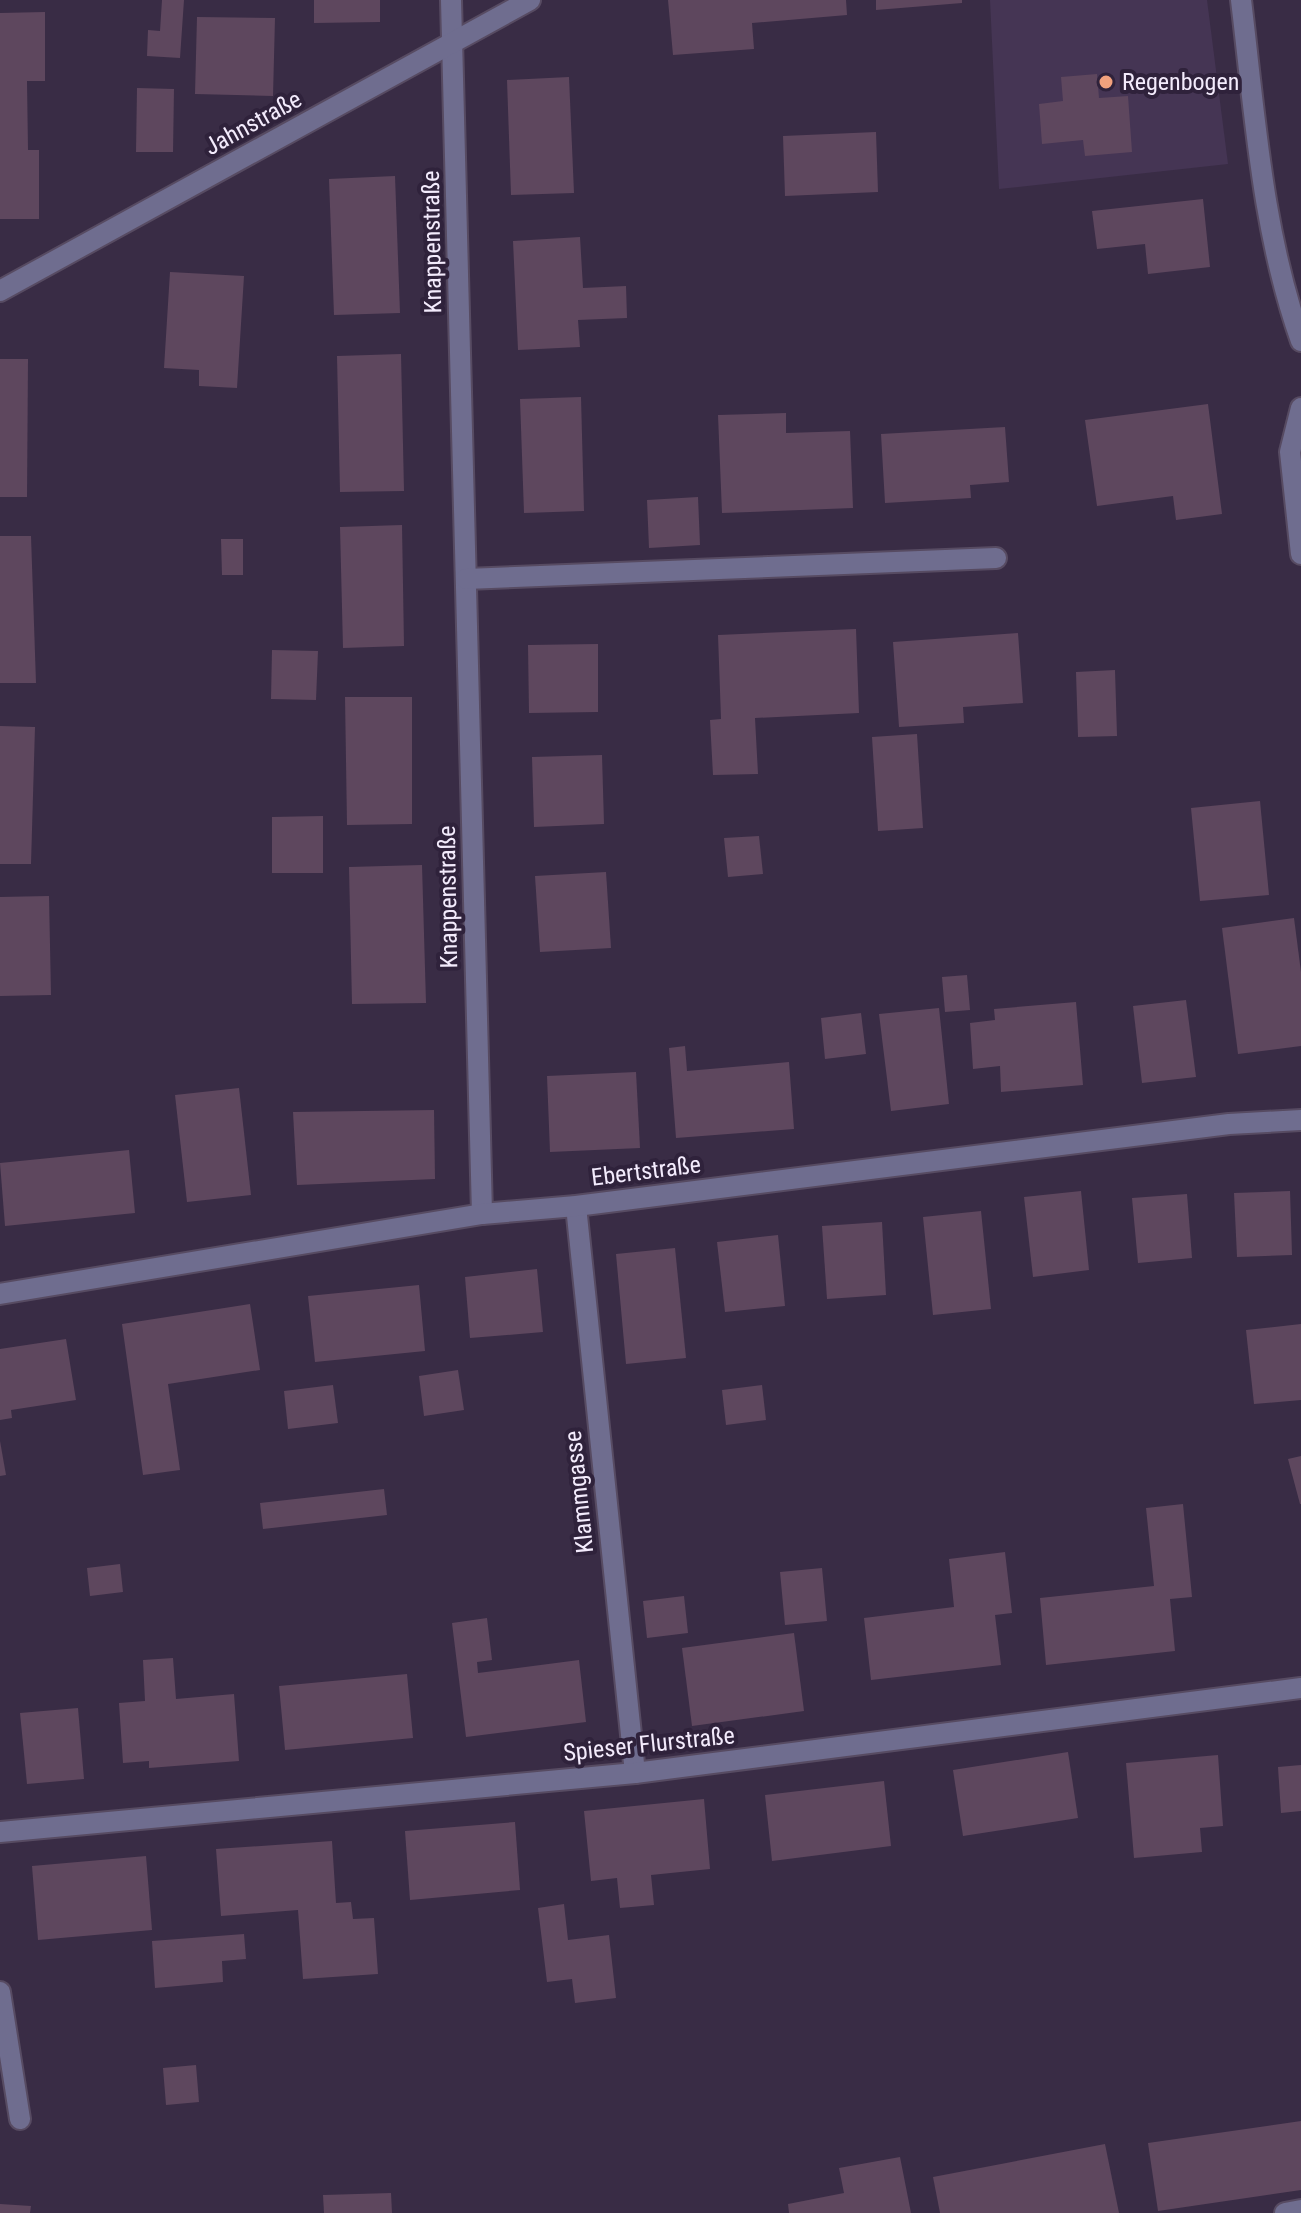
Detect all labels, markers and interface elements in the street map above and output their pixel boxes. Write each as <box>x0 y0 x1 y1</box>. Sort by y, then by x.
place label: Regenbogen <box>1122 68 1239 96</box>
marker: Regenbogen <box>1097 73 1115 91</box>
street label: Jahnstraße <box>200 85 306 161</box>
street label: Knappenstraße <box>417 170 447 314</box>
street label: Knappenstraße <box>433 825 463 969</box>
street label: Ebertstraße <box>590 1150 702 1192</box>
street label: Klammgasse <box>559 1430 599 1554</box>
street label: Spieser Flurstraße <box>562 1721 736 1767</box>

